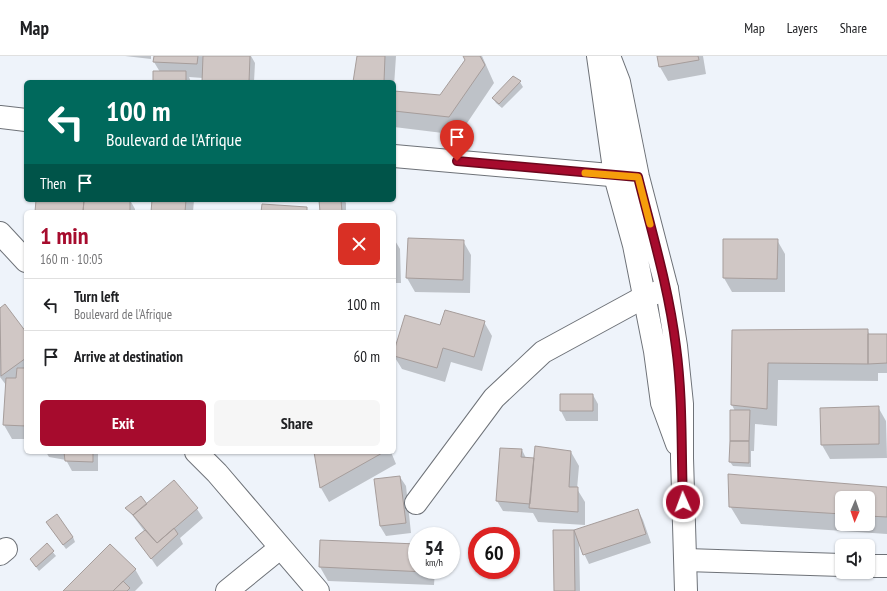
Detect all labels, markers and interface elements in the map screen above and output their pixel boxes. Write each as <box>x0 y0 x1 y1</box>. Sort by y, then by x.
text: Map <box>20 16 49 40</box>
text: Map <box>744 19 765 37</box>
text: Layers <box>787 19 818 37</box>
text: Share <box>840 19 867 37</box>
text: 100 m <box>106 92 170 129</box>
icon: left <box>40 96 92 148</box>
pin <box>440 120 474 161</box>
icon: arrive <box>446 126 468 148</box>
text: Boulevard de l'Afrique <box>106 128 242 151</box>
icon: arrive <box>74 172 96 194</box>
text: Then <box>40 174 66 193</box>
text: 1 min <box>40 220 88 251</box>
button: close <box>338 223 380 265</box>
text: 160 m · 10:05 <box>40 251 103 268</box>
text: Turn left <box>74 287 119 306</box>
icon: left <box>40 294 62 316</box>
text: 100 m <box>347 295 380 314</box>
text: Boulevard de l'Afrique <box>74 306 172 323</box>
icon: arrive <box>40 346 62 368</box>
text: Arrive at destination <box>74 347 183 366</box>
text: 60 m <box>354 347 380 366</box>
button: Exit <box>40 400 206 446</box>
button: Share <box>214 400 380 446</box>
position arrow <box>662 481 704 523</box>
north arrow <box>835 491 875 531</box>
map controls <box>835 491 875 579</box>
speed limit sign: 60 <box>468 527 520 579</box>
text: 54 <box>424 535 444 561</box>
button: sound <box>835 539 875 579</box>
text: km/h <box>425 556 443 569</box>

